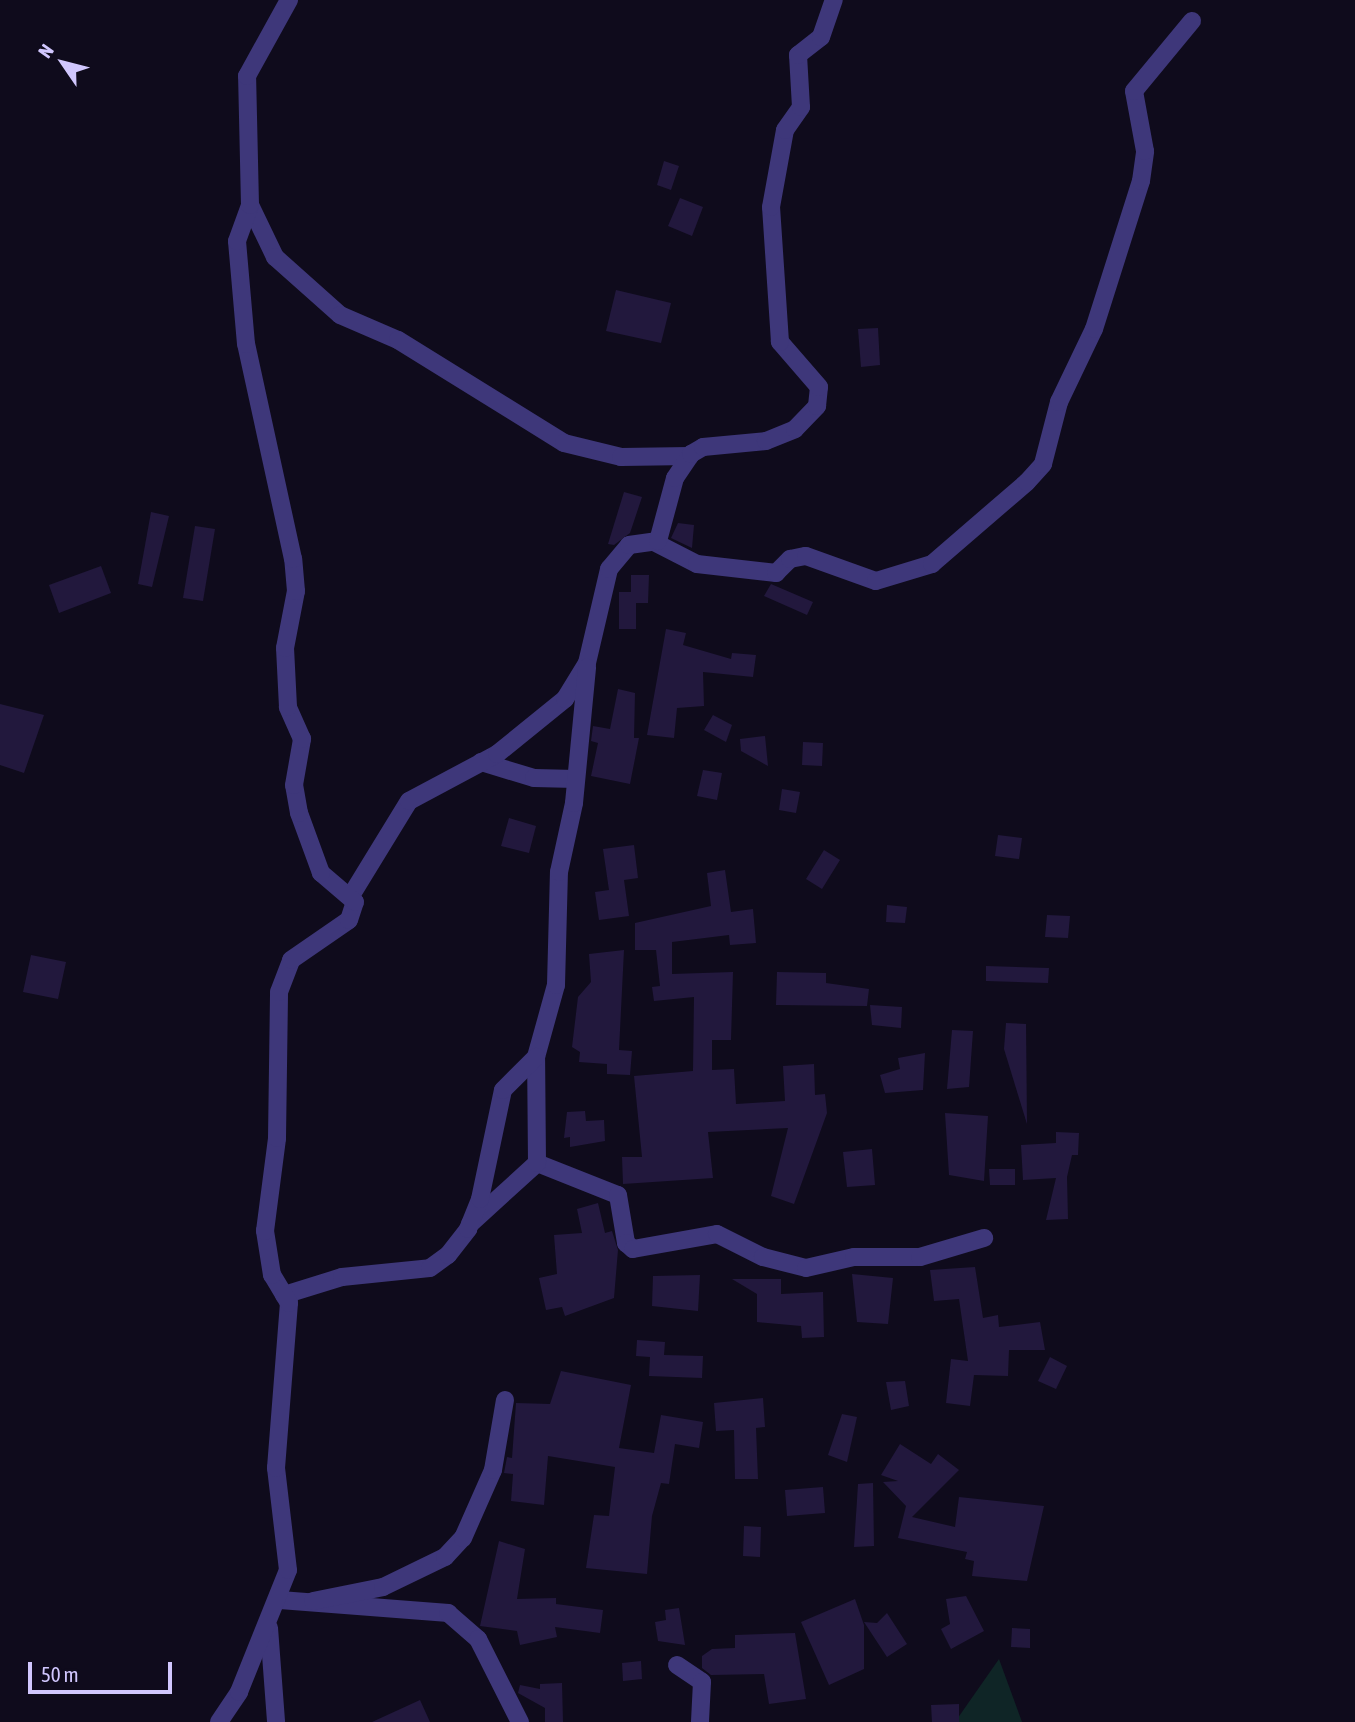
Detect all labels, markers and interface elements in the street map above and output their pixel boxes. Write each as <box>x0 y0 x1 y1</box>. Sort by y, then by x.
north arrow <box>28 28 98 98</box>
text: N <box>34 40 58 62</box>
scale bar <box>32 1648 175 1692</box>
text: 50 m <box>41 1662 79 1686</box>

